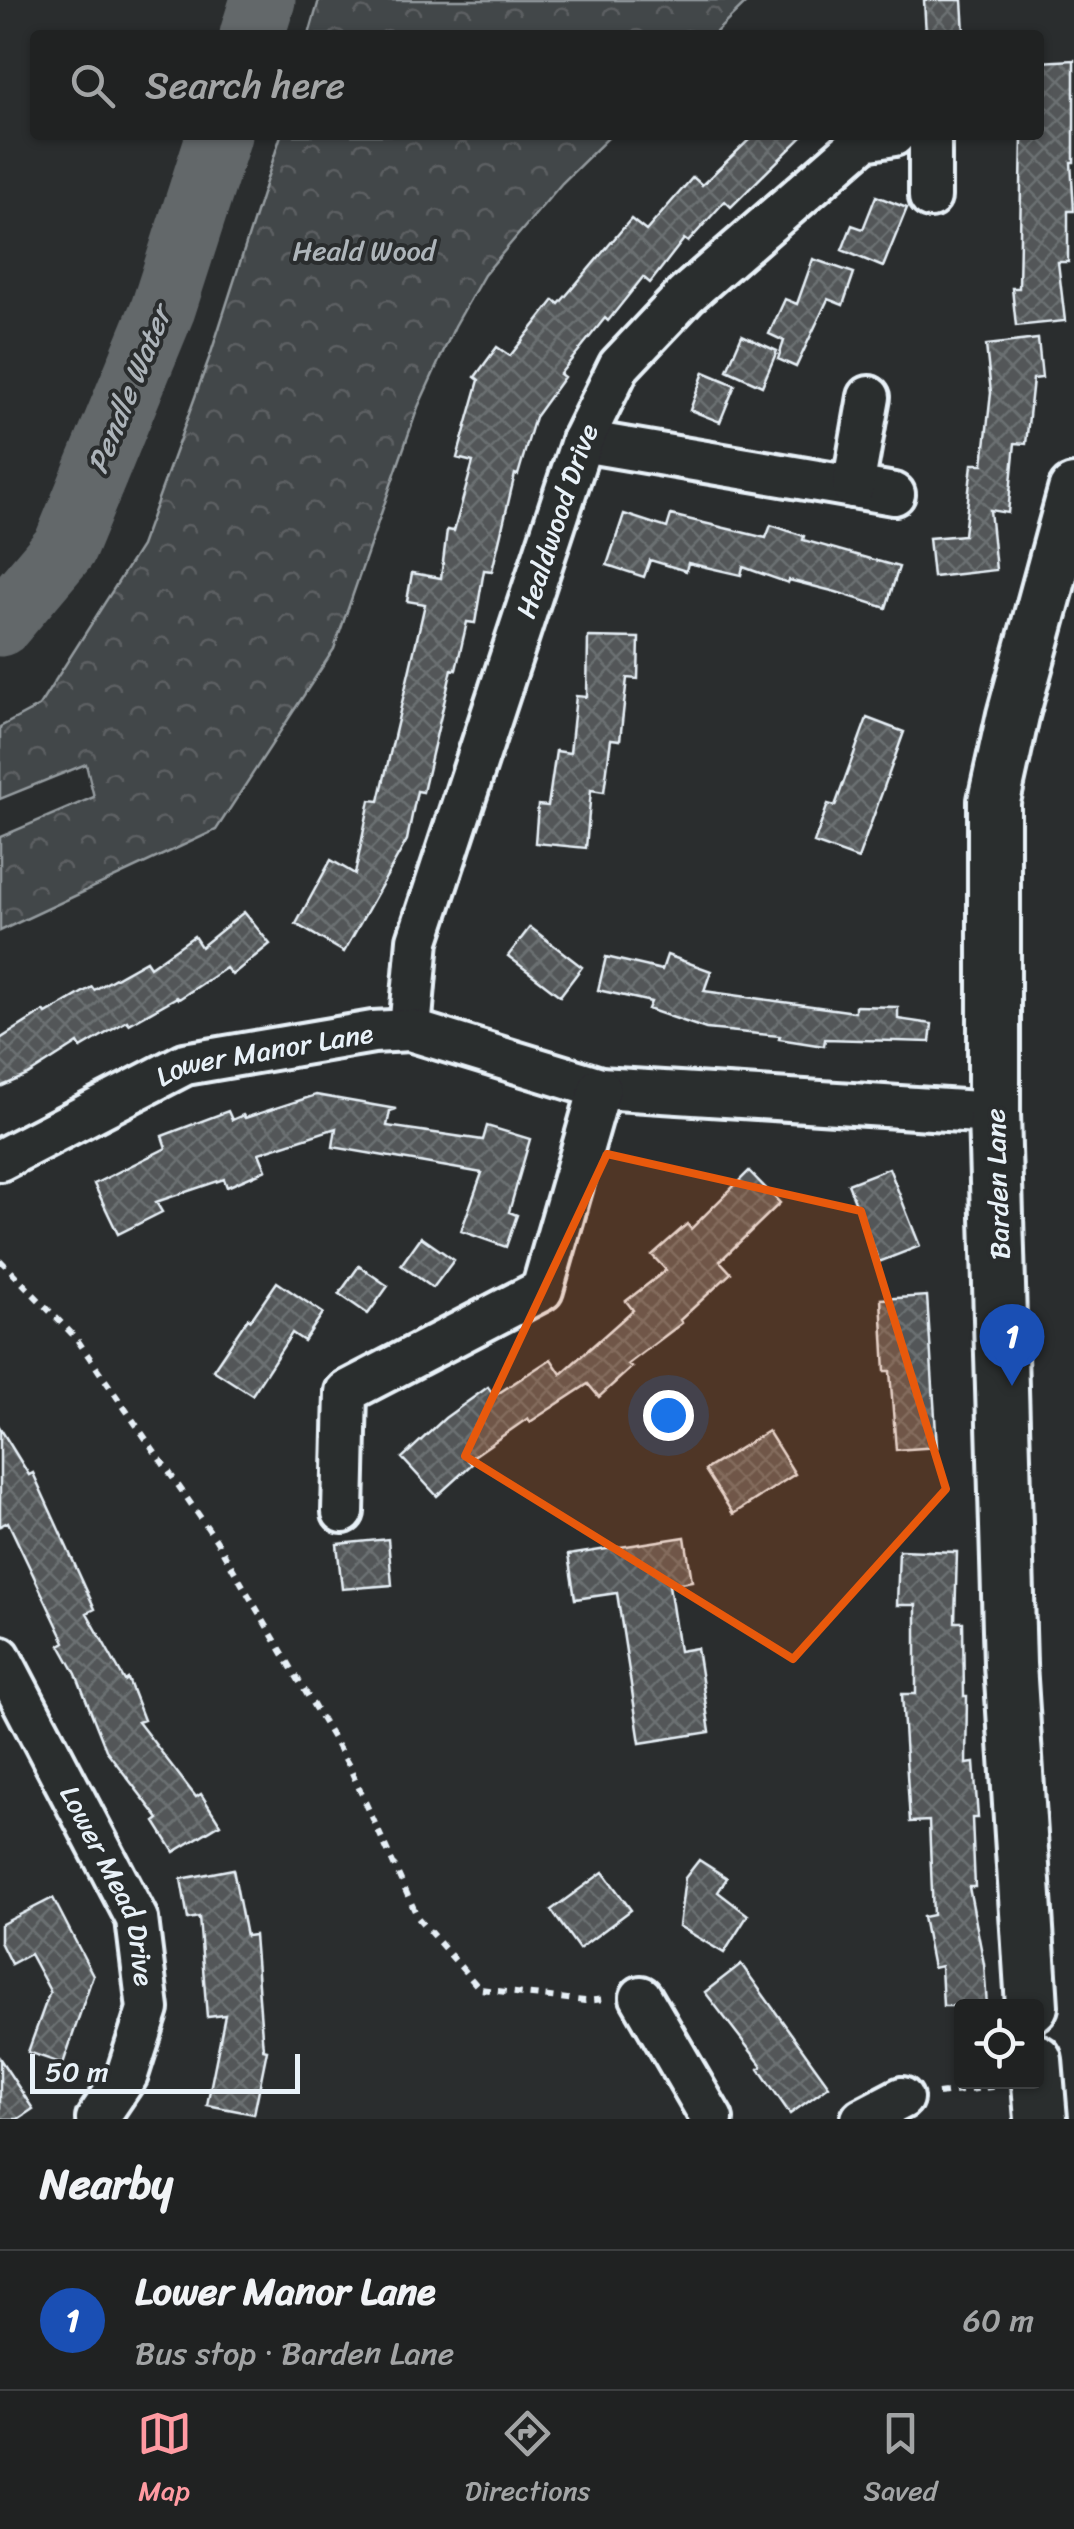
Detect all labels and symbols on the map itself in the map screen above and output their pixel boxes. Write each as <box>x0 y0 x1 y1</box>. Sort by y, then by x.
park label: Heald Wood <box>292 226 438 275</box>
water label: Pendle Water <box>71 293 189 482</box>
street label: Healdwood Drive <box>501 414 612 625</box>
street label: Lower Manor Lane <box>146 1008 377 1101</box>
street label: Barden Lane <box>970 1108 1025 1260</box>
pin: 1 <box>980 1304 1044 1386</box>
your location <box>643 1390 694 1441</box>
street label: Lower Mead Drive <box>46 1776 169 1989</box>
scale bar <box>30 2049 300 2094</box>

